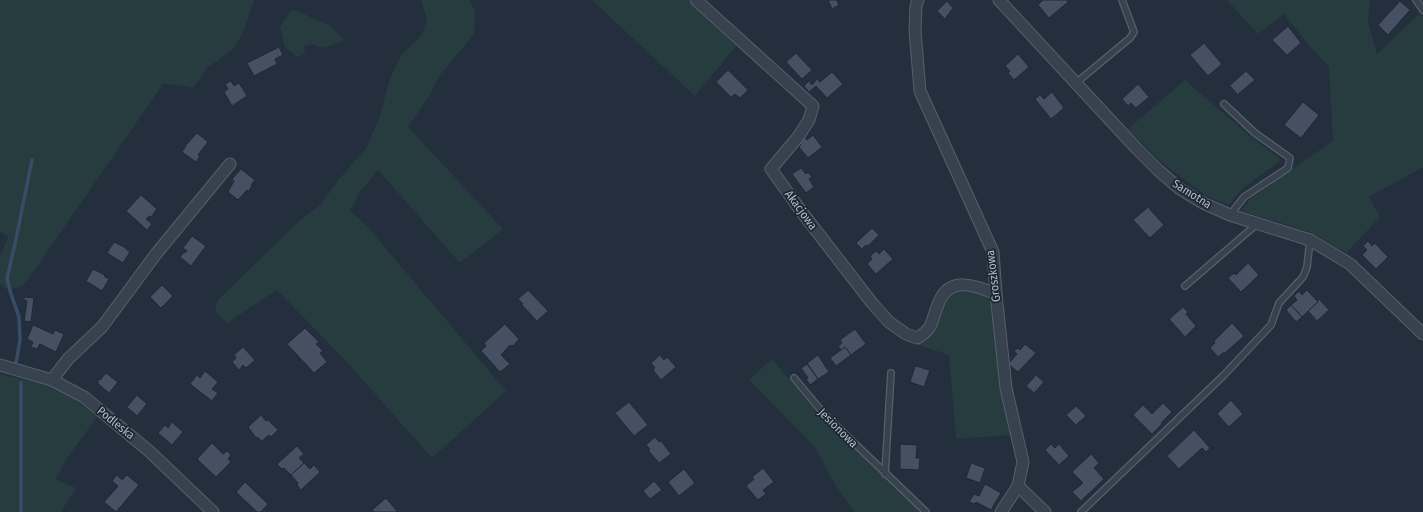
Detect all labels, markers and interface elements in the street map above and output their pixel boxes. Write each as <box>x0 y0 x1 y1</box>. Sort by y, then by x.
street label: Samotna <box>1170 177 1214 212</box>
street label: Akacjowa <box>782 187 820 233</box>
street label: Groszkowa <box>983 249 1003 303</box>
street label: Podleska <box>94 404 138 442</box>
street label: Jesionowa <box>815 405 861 451</box>

